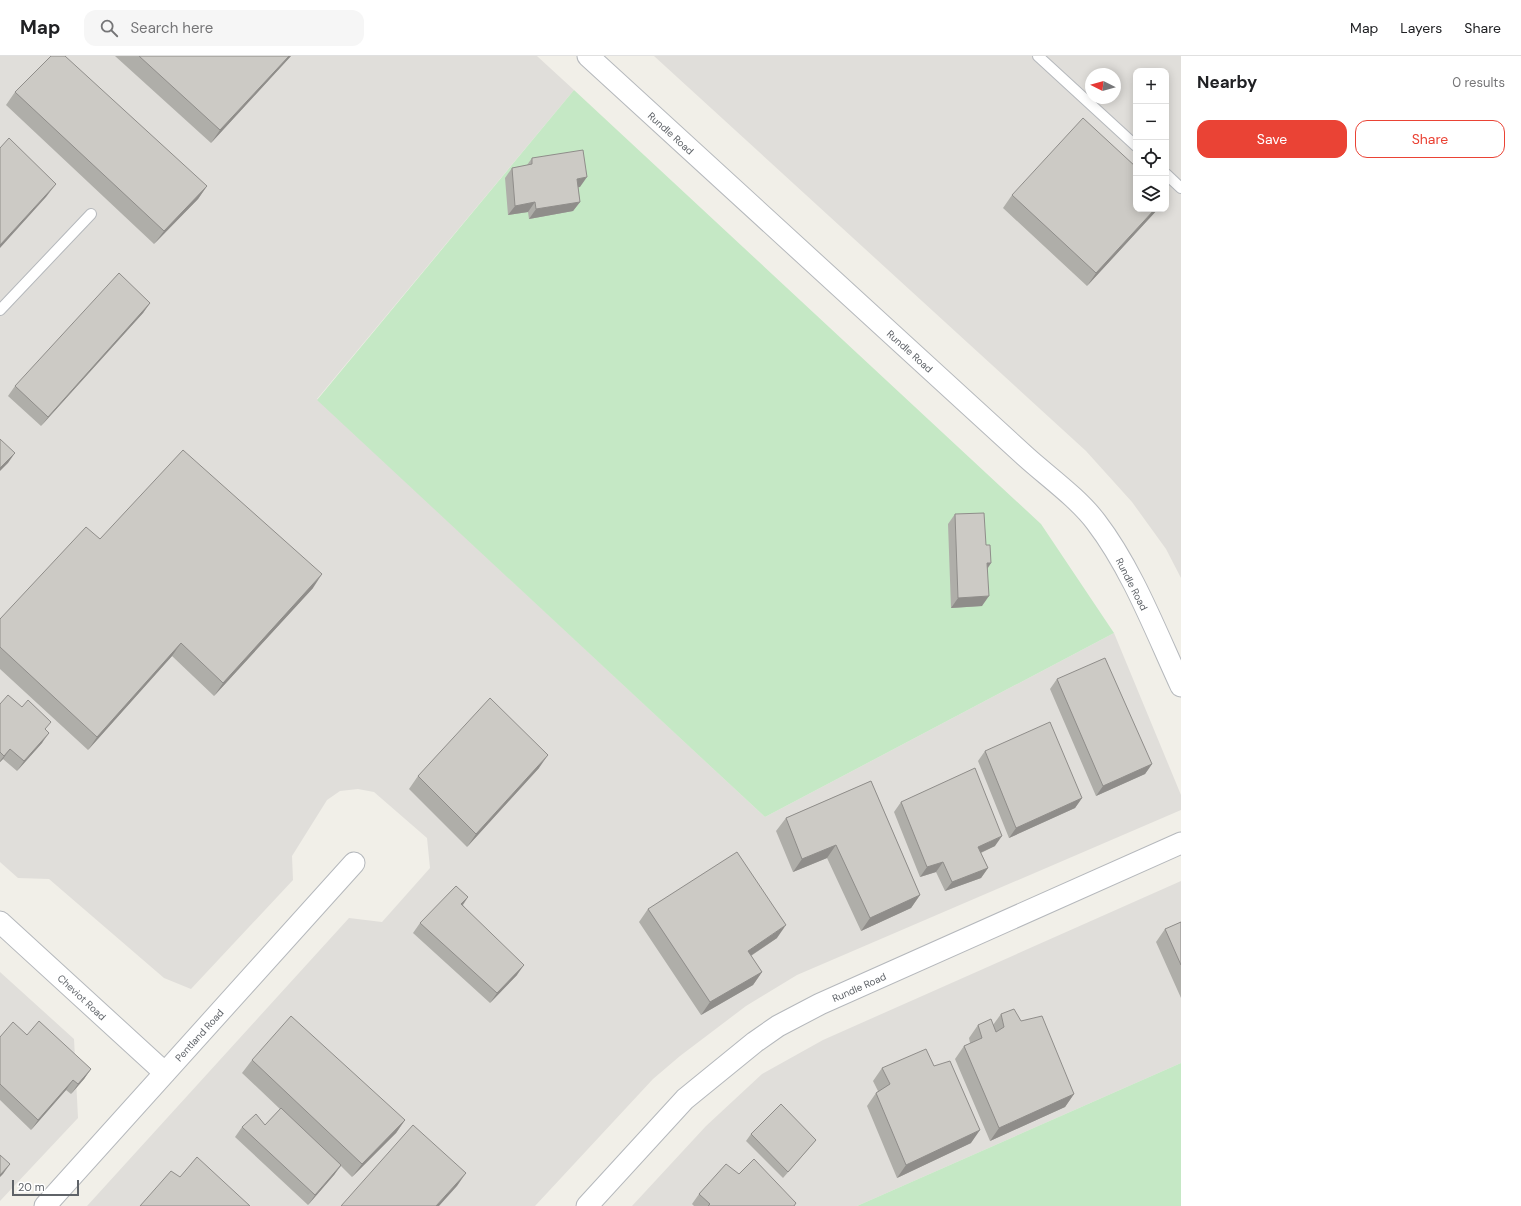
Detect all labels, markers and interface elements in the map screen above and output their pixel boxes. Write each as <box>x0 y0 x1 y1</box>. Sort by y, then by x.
search box <box>84 10 364 46</box>
text: Map <box>20 15 60 40</box>
icon: search <box>98 17 120 39</box>
text: Search here <box>130 18 213 38</box>
text: Map <box>1350 19 1378 37</box>
text: Layers <box>1400 19 1442 37</box>
text: Share <box>1464 19 1501 37</box>
north arrow <box>1085 68 1121 104</box>
map controls <box>1133 68 1169 212</box>
button: + <box>1133 68 1169 104</box>
text: Nearby <box>1197 71 1257 93</box>
text: 0 results <box>1452 74 1505 91</box>
button: − <box>1133 104 1169 140</box>
street label: Rundle Road <box>645 109 696 157</box>
button: Save <box>1197 120 1347 158</box>
button: Share <box>1355 120 1505 158</box>
button: locate <box>1133 140 1169 176</box>
button: layers <box>1133 176 1169 212</box>
street label: Rundle Road <box>884 327 935 375</box>
street label: Rundle Road <box>1113 556 1150 613</box>
street label: Rundle Road <box>830 970 888 1005</box>
street label: Cheviot Road <box>55 972 109 1023</box>
street label: Pentland Road <box>172 1006 226 1064</box>
scale bar <box>12 1178 79 1197</box>
text: 20 m <box>18 1180 44 1194</box>

